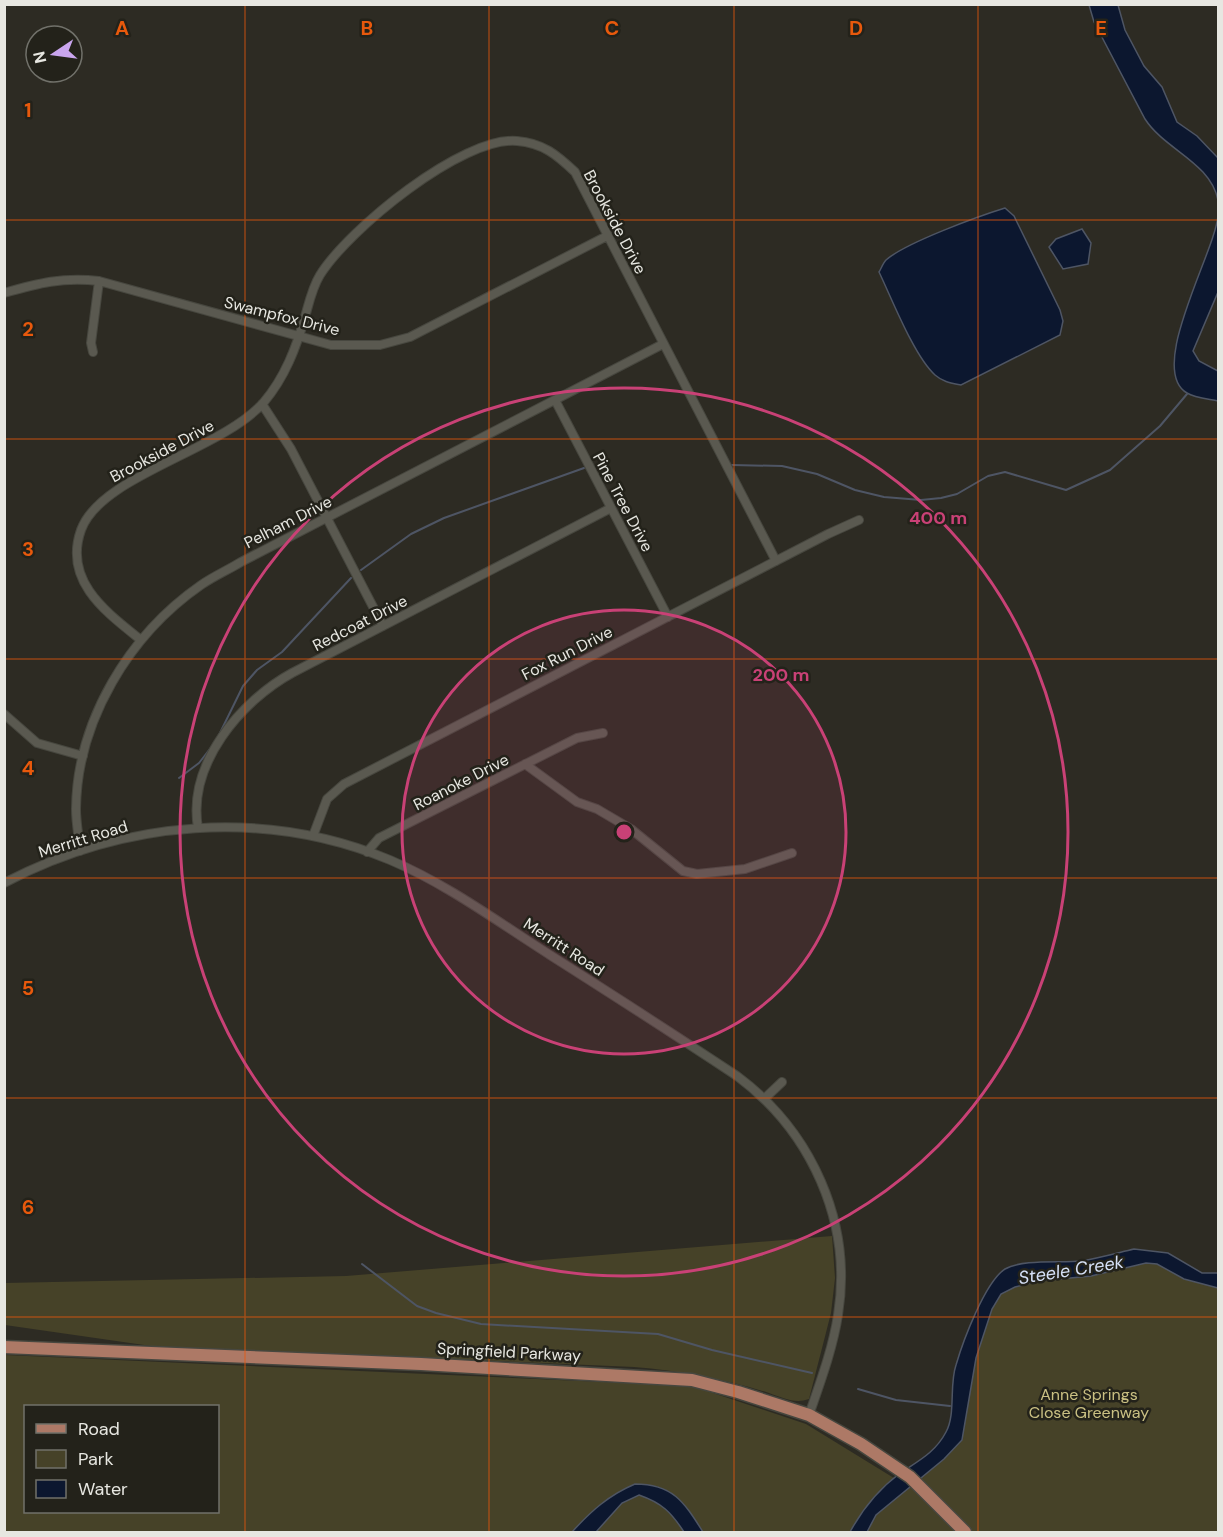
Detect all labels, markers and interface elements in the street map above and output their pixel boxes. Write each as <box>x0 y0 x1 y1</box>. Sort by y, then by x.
text: A <box>115 15 129 41</box>
text: B <box>361 15 373 41</box>
text: C <box>605 15 619 41</box>
text: D <box>849 15 863 41</box>
text: E <box>1095 15 1107 41</box>
north arrow <box>24 24 84 84</box>
text: N <box>28 49 51 65</box>
text: 1 <box>24 97 32 123</box>
street label: Brookside Drive <box>579 166 651 278</box>
street label: Swampfox Drive <box>222 291 342 341</box>
text: 2 <box>22 316 34 342</box>
street label: Brookside Drive <box>106 415 218 487</box>
street label: Pine Tree Drive <box>588 449 658 555</box>
street label: Pelham Drive <box>241 491 335 553</box>
text: 400 m <box>909 506 967 530</box>
text: 3 <box>22 536 34 562</box>
street label: Redcoat Drive <box>309 590 411 656</box>
street label: Fox Run Drive <box>518 621 616 685</box>
text: 200 m <box>753 663 809 687</box>
street label: Roanoke Drive <box>410 749 512 815</box>
text: 4 <box>22 755 35 781</box>
street label: Merritt Road <box>36 815 130 863</box>
centre of rings <box>614 822 634 842</box>
street label: Merritt Road <box>520 913 608 981</box>
text: 5 <box>22 975 34 1001</box>
text: 6 <box>22 1194 34 1220</box>
water label: Steele Creek <box>1017 1250 1126 1290</box>
street label: Springfield Parkway <box>437 1338 582 1366</box>
park label: Anne Springs Close Greenway <box>1029 1384 1149 1423</box>
legend <box>24 1405 219 1513</box>
text: Road <box>78 1417 120 1441</box>
text: Park <box>78 1447 114 1471</box>
text: Water <box>78 1477 128 1501</box>

